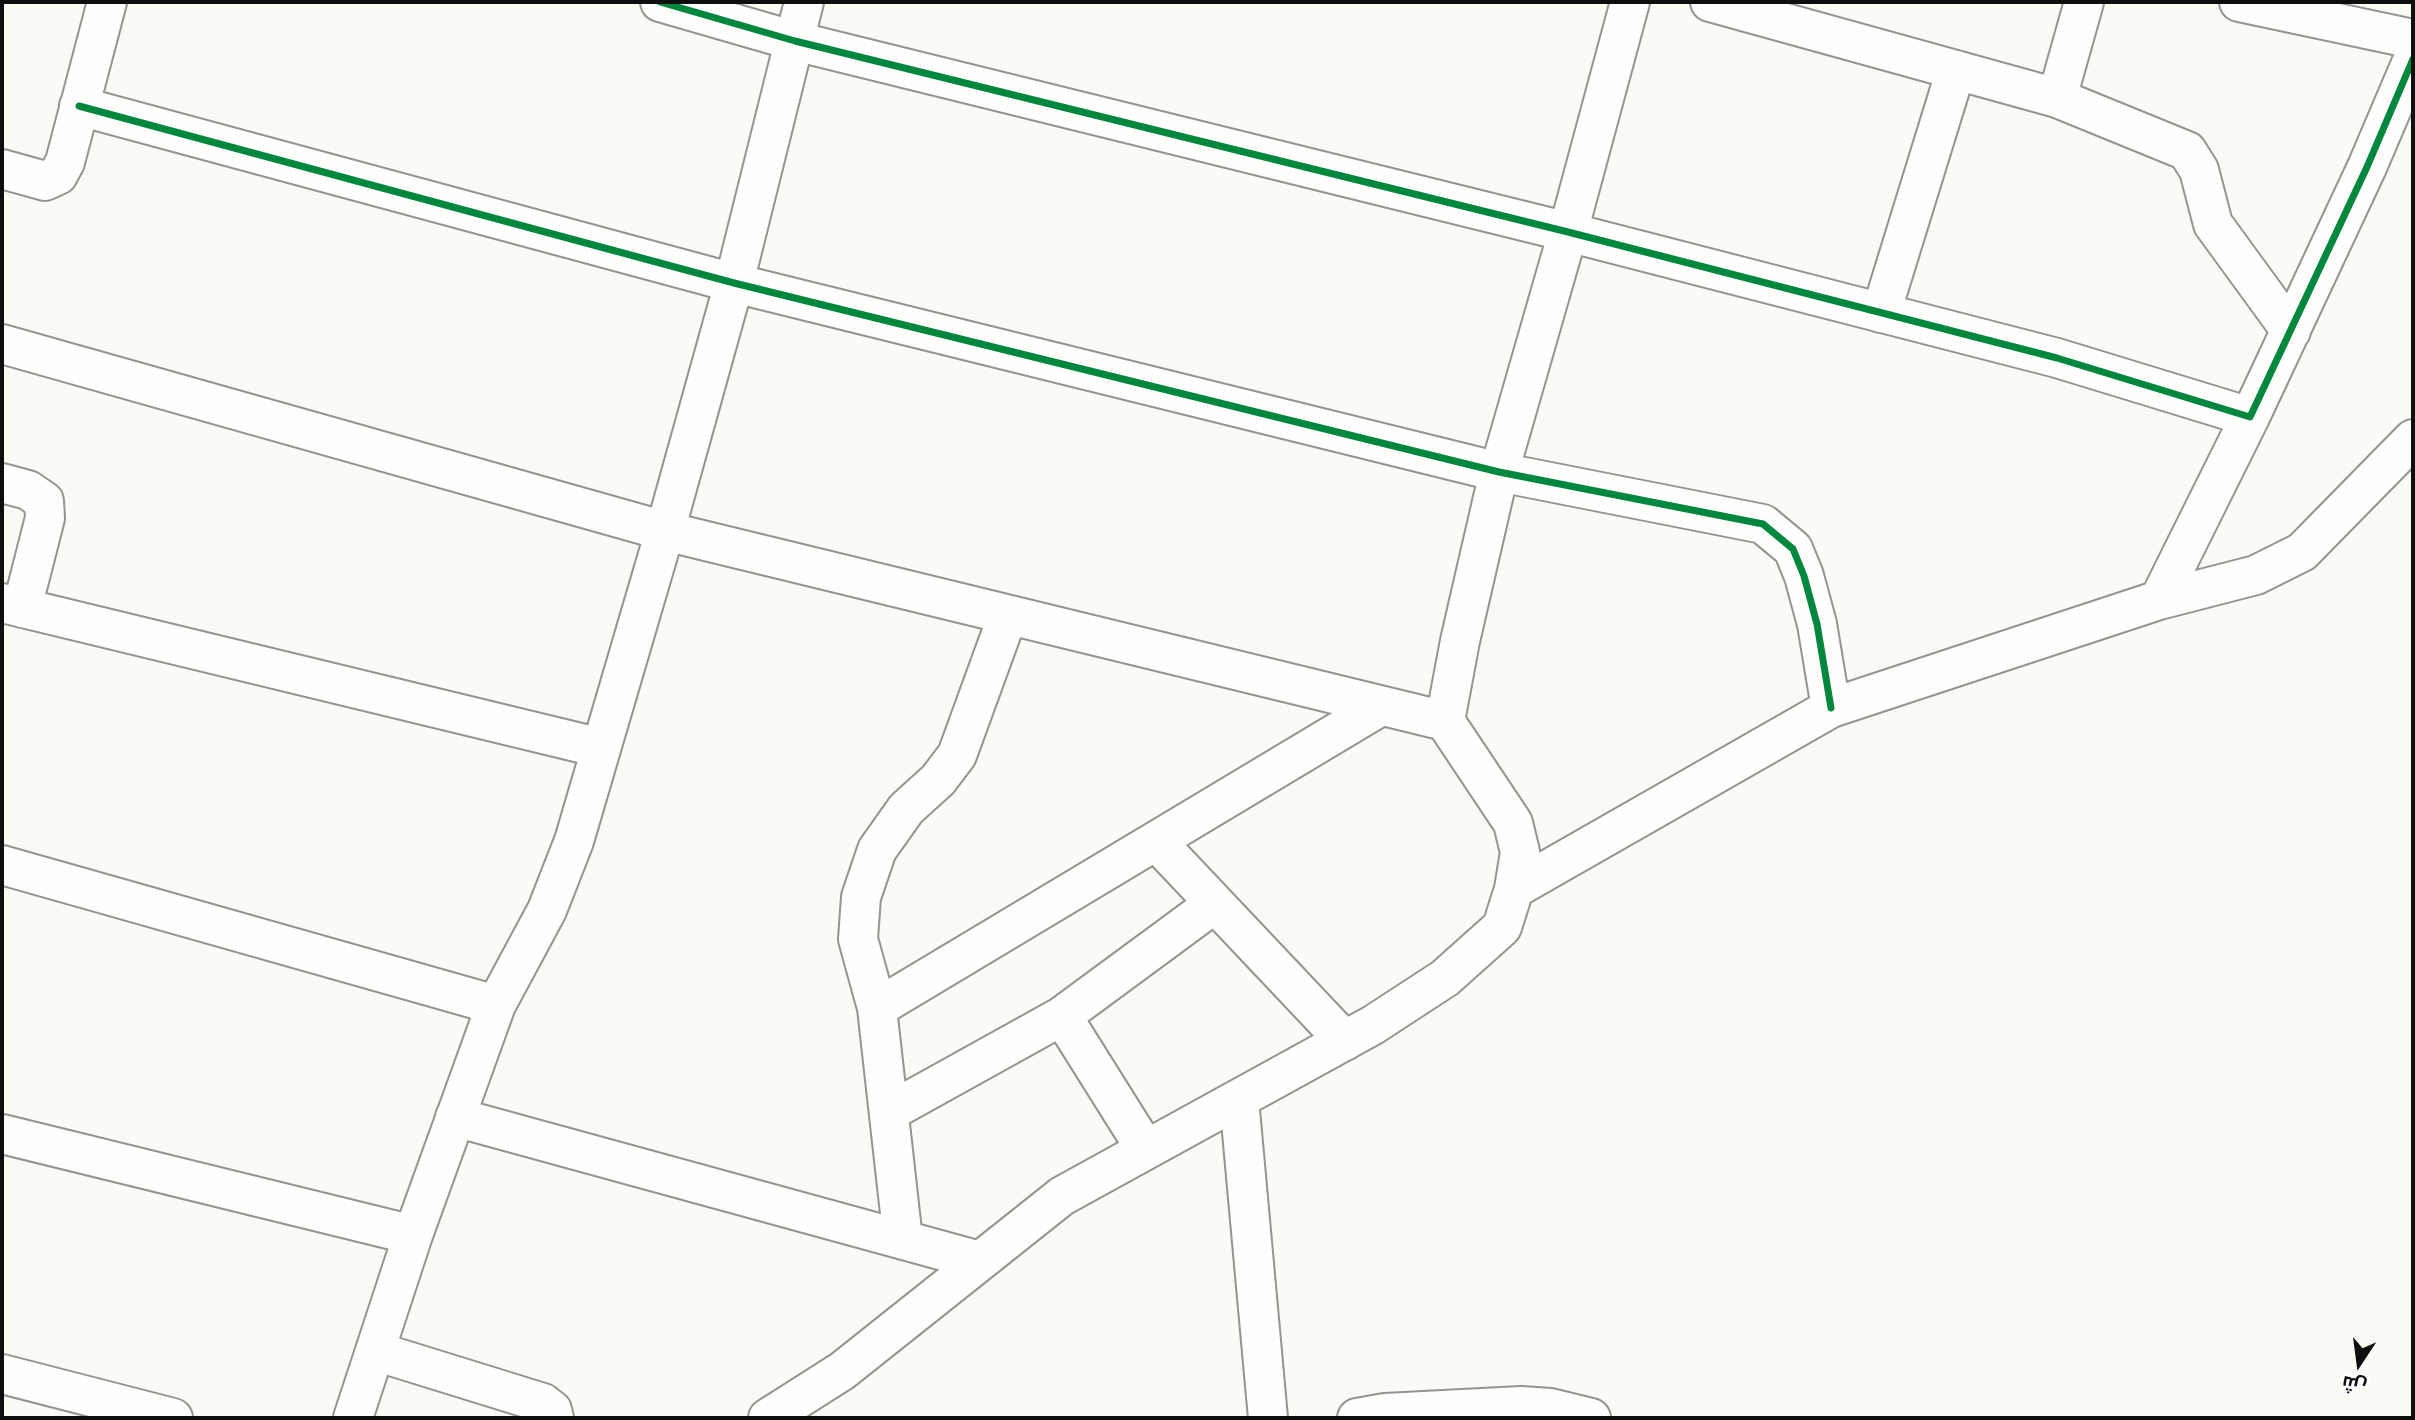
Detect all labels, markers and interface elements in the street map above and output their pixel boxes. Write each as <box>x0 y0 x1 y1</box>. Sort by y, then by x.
north arrow <box>2324 1329 2394 1399</box>
text: ش <box>2340 1372 2368 1398</box>

